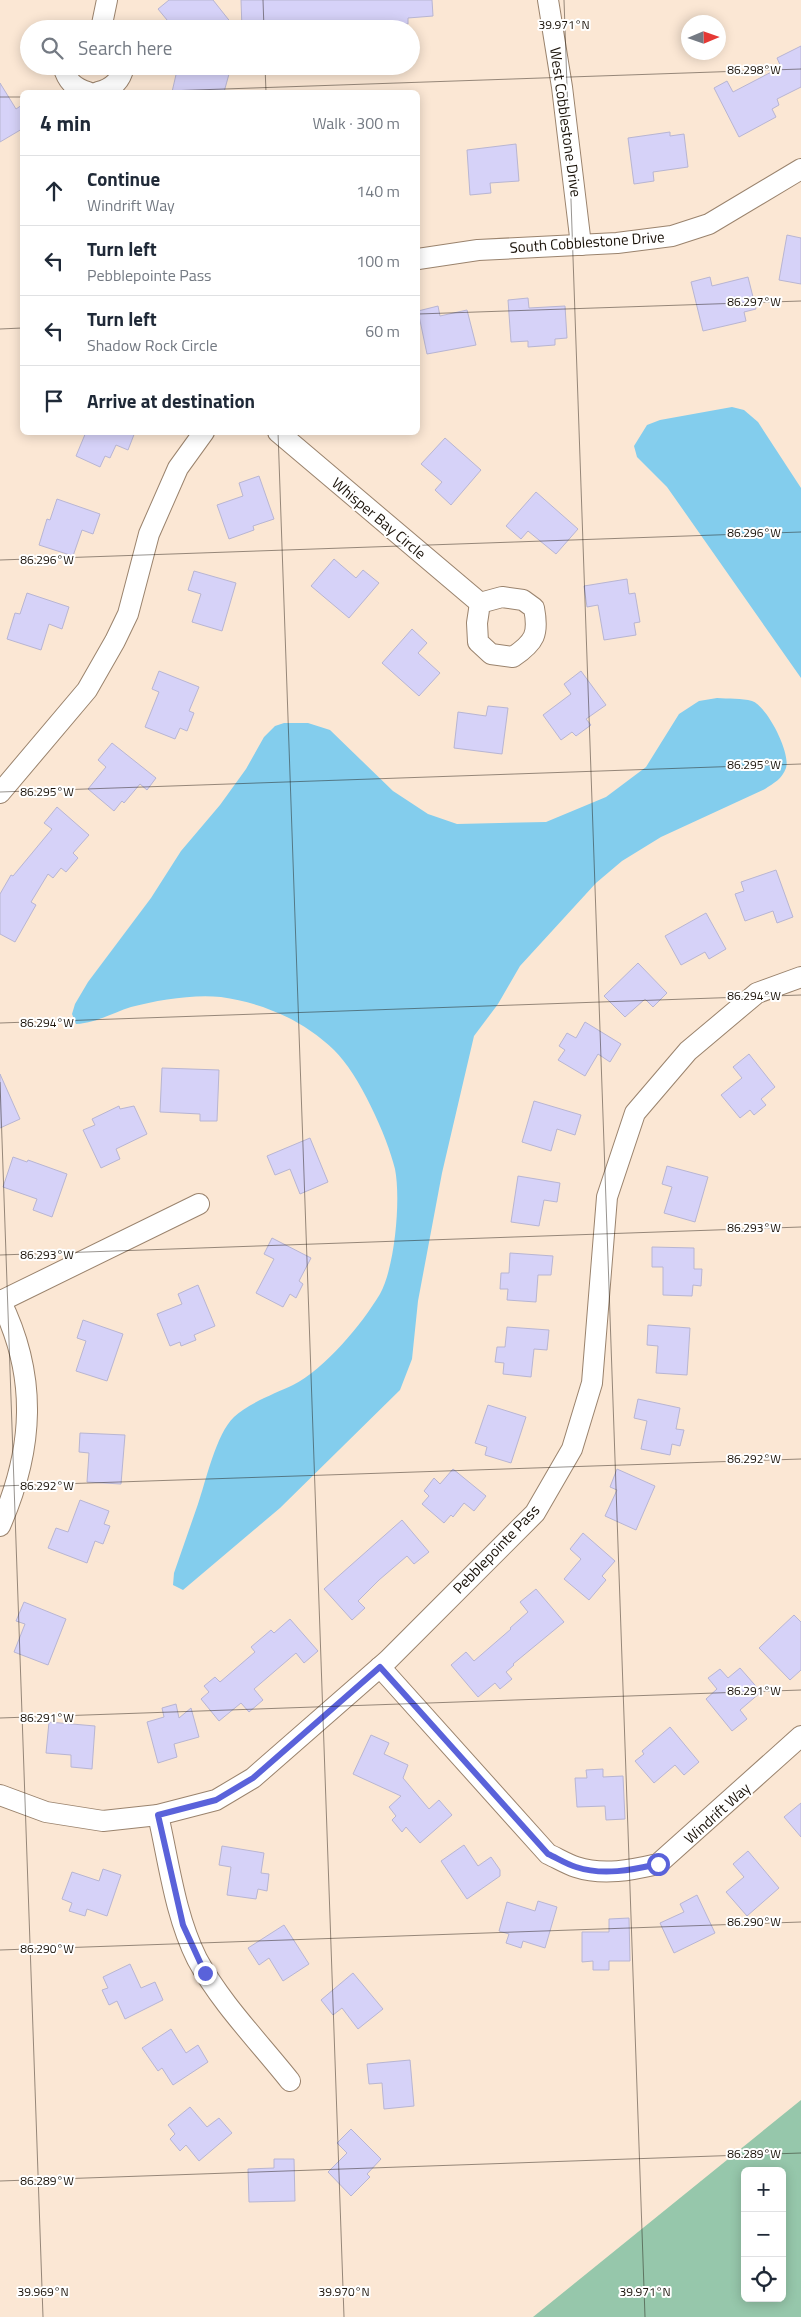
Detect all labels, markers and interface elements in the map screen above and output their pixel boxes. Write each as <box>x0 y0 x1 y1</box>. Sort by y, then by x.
text: 39.971°N <box>538 15 590 34</box>
north arrow <box>681 15 726 60</box>
search box <box>20 20 420 75</box>
text: Search here <box>78 33 172 62</box>
icon: search <box>38 34 66 62</box>
street label: West Cobblestone Drive <box>544 46 588 198</box>
text: 86.298°W <box>727 60 781 79</box>
text: 4 min <box>40 107 91 139</box>
text: Walk · 300 m <box>312 111 400 135</box>
text: Continue <box>87 164 160 193</box>
icon: ahead <box>40 177 68 205</box>
text: 140 m <box>356 179 400 203</box>
text: Windrift Way <box>87 193 175 217</box>
street label: South Cobblestone Drive <box>509 225 665 259</box>
text: Turn left <box>87 234 157 263</box>
icon: left <box>40 247 68 275</box>
text: 100 m <box>356 249 400 273</box>
text: Pebblepointe Pass <box>87 263 212 287</box>
text: 86.297°W <box>727 292 781 311</box>
text: Turn left <box>87 304 157 333</box>
icon: left <box>40 317 68 345</box>
text: 60 m <box>365 319 400 343</box>
text: Shadow Rock Circle <box>87 333 217 357</box>
text: Arrive at destination <box>87 386 255 415</box>
icon: arrive <box>40 387 68 415</box>
street label: Whisper Bay Circle <box>327 472 431 564</box>
text: 86.296°W <box>727 523 781 542</box>
text: 86.296°W <box>20 550 74 569</box>
text: 86.295°W <box>727 755 781 774</box>
text: 86.295°W <box>20 782 74 801</box>
text: 86.294°W <box>727 986 781 1005</box>
text: 86.294°W <box>20 1013 74 1032</box>
text: 86.293°W <box>727 1218 781 1237</box>
text: 86.293°W <box>20 1245 74 1264</box>
text: 86.292°W <box>727 1449 781 1468</box>
text: 86.292°W <box>20 1476 74 1495</box>
street label: Pebblepointe Pass <box>447 1499 545 1599</box>
text: 86.291°W <box>727 1681 781 1700</box>
text: 86.291°W <box>20 1708 74 1727</box>
street label: Windrift Way <box>679 1777 755 1849</box>
route start <box>647 1853 670 1876</box>
text: 86.290°W <box>727 1912 781 1931</box>
text: 86.290°W <box>20 1939 74 1958</box>
route end <box>194 1962 217 1985</box>
text: 86.289°W <box>727 2144 781 2163</box>
map controls <box>741 2167 786 2302</box>
button: + <box>741 2167 786 2212</box>
text: 86.289°W <box>20 2171 74 2190</box>
button: − <box>741 2212 786 2257</box>
button: locate <box>741 2257 786 2302</box>
text: 39.969°N <box>17 2282 69 2301</box>
text: 39.970°N <box>318 2282 370 2301</box>
text: 39.971°N <box>619 2282 671 2301</box>

